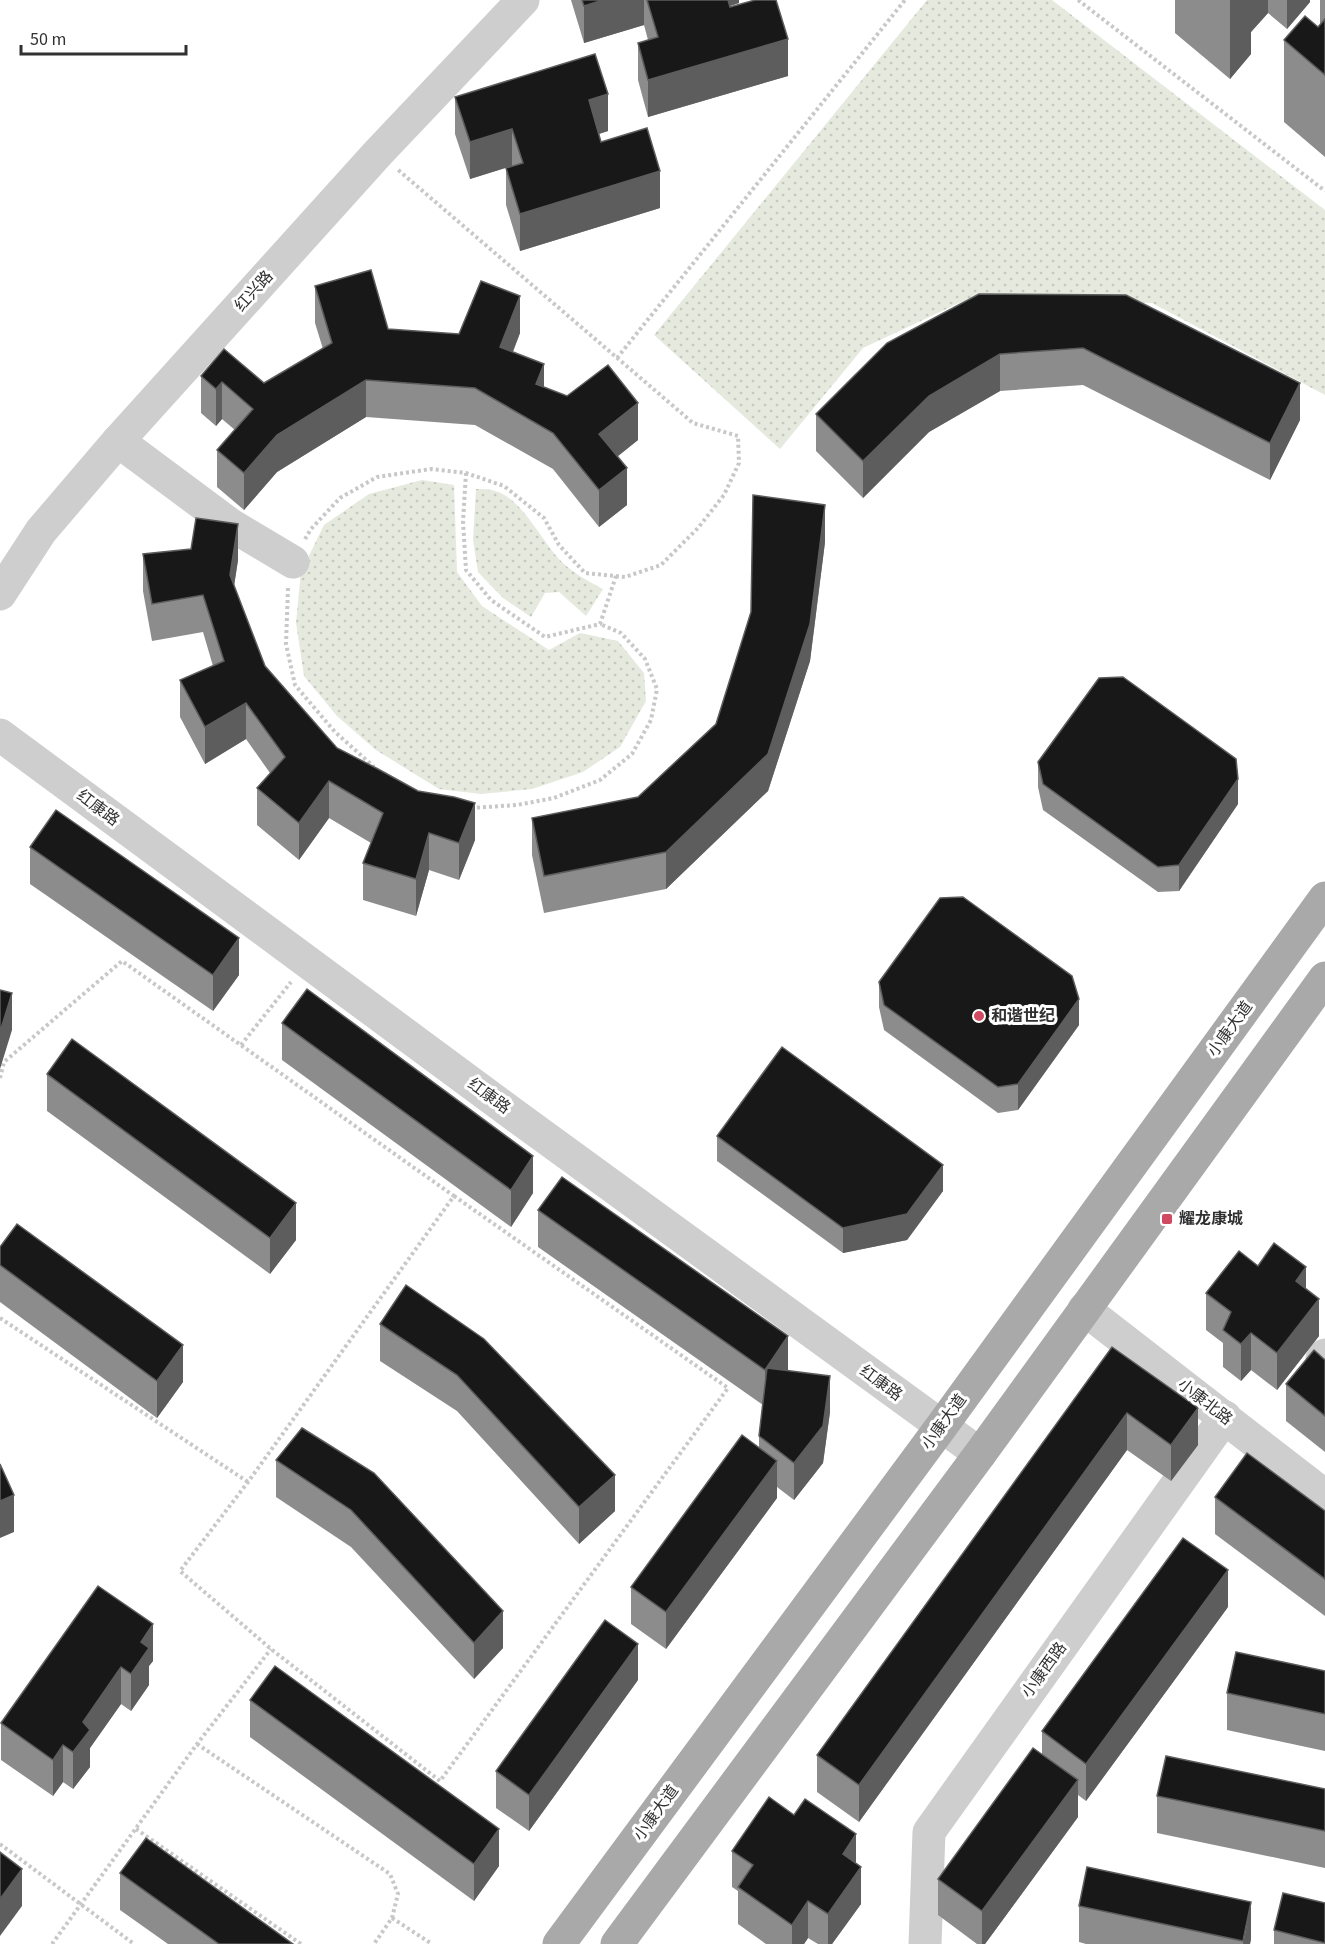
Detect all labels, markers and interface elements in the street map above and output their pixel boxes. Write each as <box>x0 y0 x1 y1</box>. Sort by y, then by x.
scale bar <box>21 18 186 56</box>
text: 50 m <box>30 27 66 52</box>
street label: 红兴路 <box>230 266 278 316</box>
street label: 红康路 <box>72 785 124 831</box>
street label: 小康大道 <box>1202 997 1258 1061</box>
place label: 和谐世纪 <box>991 1005 1055 1027</box>
marker: 和谐世纪 <box>972 1009 986 1023</box>
street label: 红康路 <box>463 1073 515 1119</box>
place label: 耀龙康城 <box>1179 1208 1243 1230</box>
marker: 耀龙康城 <box>1160 1212 1174 1226</box>
street label: 红康路 <box>855 1360 907 1406</box>
street label: 小康北路 <box>1173 1374 1237 1430</box>
street label: 小康大道 <box>916 1390 972 1454</box>
street label: 小康西路 <box>1016 1638 1072 1702</box>
street label: 小康大道 <box>628 1781 684 1845</box>

